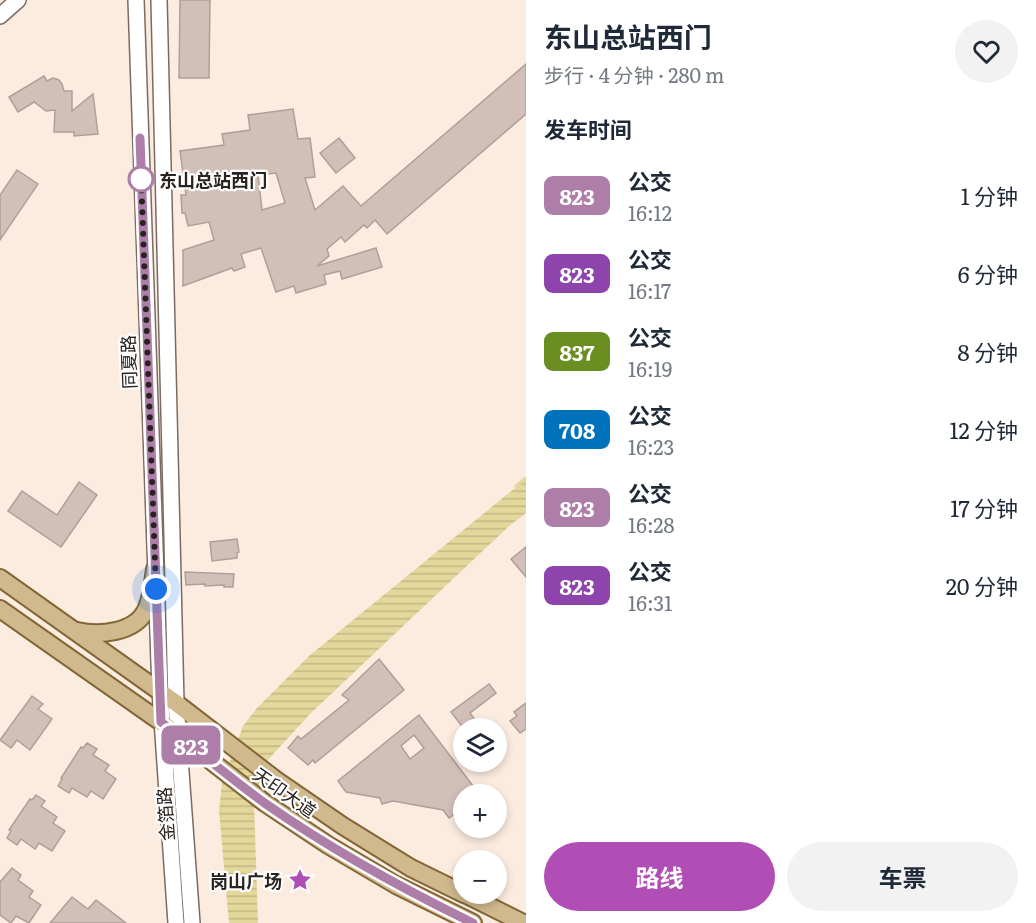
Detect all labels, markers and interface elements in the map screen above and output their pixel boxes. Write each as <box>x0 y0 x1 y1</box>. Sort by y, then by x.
text: 东山总站西门 <box>544 15 712 57</box>
button: heart <box>955 20 1018 83</box>
text: 步行 · 4 分钟 · 280 m <box>544 59 724 89</box>
text: 发车时间 <box>544 112 632 145</box>
text: 公交 <box>628 164 672 197</box>
marker: 东山总站西门 <box>128 166 154 192</box>
place label: 东山总站西门 <box>159 166 267 193</box>
text: 1 分钟 <box>961 179 1018 212</box>
text: 823 <box>559 180 595 211</box>
text: 16:12 <box>628 197 672 227</box>
text: 公交 <box>628 242 672 275</box>
text: 6 分钟 <box>958 257 1018 290</box>
text: 823 <box>559 258 595 289</box>
text: 16:17 <box>628 275 671 305</box>
text: 公交 <box>628 320 672 353</box>
street label: 同夏路 <box>114 335 142 389</box>
text: 8 分钟 <box>957 335 1018 368</box>
text: 837 <box>560 336 594 367</box>
text: 16:19 <box>628 353 672 383</box>
text: 公交 <box>628 398 672 431</box>
text: 12 分钟 <box>949 413 1018 446</box>
text: 708 <box>559 414 595 445</box>
text: 16:23 <box>628 431 674 461</box>
text: 公交 <box>628 476 672 509</box>
text: 17 分钟 <box>950 491 1018 524</box>
text: 823 <box>559 492 595 523</box>
text: 16:28 <box>628 509 675 539</box>
text: 公交 <box>628 554 672 587</box>
text: 20 分钟 <box>946 569 1018 602</box>
text: 823 <box>559 570 595 601</box>
your location <box>141 574 171 604</box>
text: 16:31 <box>628 587 672 617</box>
map controls <box>453 718 507 904</box>
button: layers <box>453 718 507 772</box>
line badge: 823 <box>156 726 225 764</box>
text: 823 <box>173 730 209 761</box>
street label: 天印大道 <box>248 760 322 824</box>
button: + <box>453 784 507 838</box>
street label: 金箔路 <box>150 786 180 842</box>
button: 路线 <box>544 842 775 911</box>
button: 车票 <box>787 842 1018 911</box>
button: − <box>453 850 507 904</box>
place label: 岗山广场 <box>210 867 282 894</box>
place icon: 岗山广场 <box>287 867 313 893</box>

